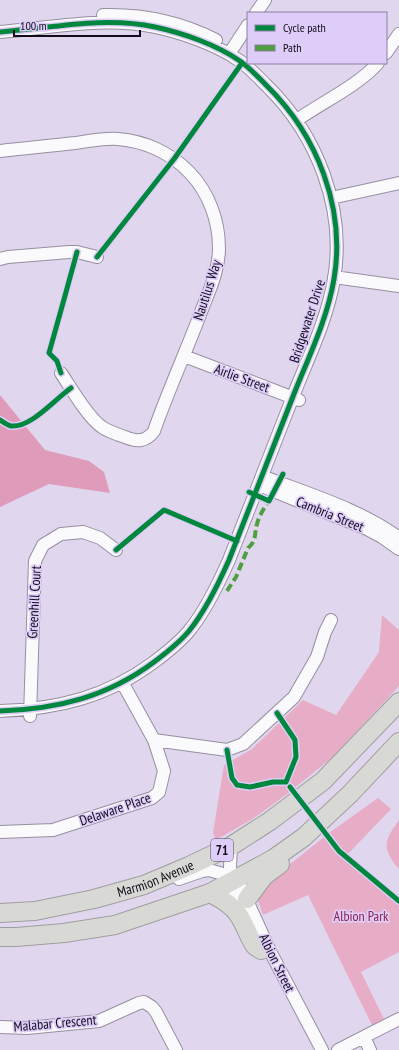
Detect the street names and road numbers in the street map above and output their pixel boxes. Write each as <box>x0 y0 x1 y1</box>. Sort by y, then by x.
street label: Nautilus Way <box>189 257 225 323</box>
street label: Bridgewater Drive <box>285 277 329 365</box>
street label: Airlie Street <box>212 360 272 396</box>
street label: Cambria Street <box>294 492 367 536</box>
street label: Greenhill Court <box>23 565 45 639</box>
street label: Delaware Place <box>77 788 153 830</box>
road number: 71 <box>211 839 233 861</box>
street label: Marmion Avenue <box>115 856 197 901</box>
street label: Albion Street <box>255 931 299 995</box>
street label: Malabar Crescent <box>13 1010 97 1036</box>

